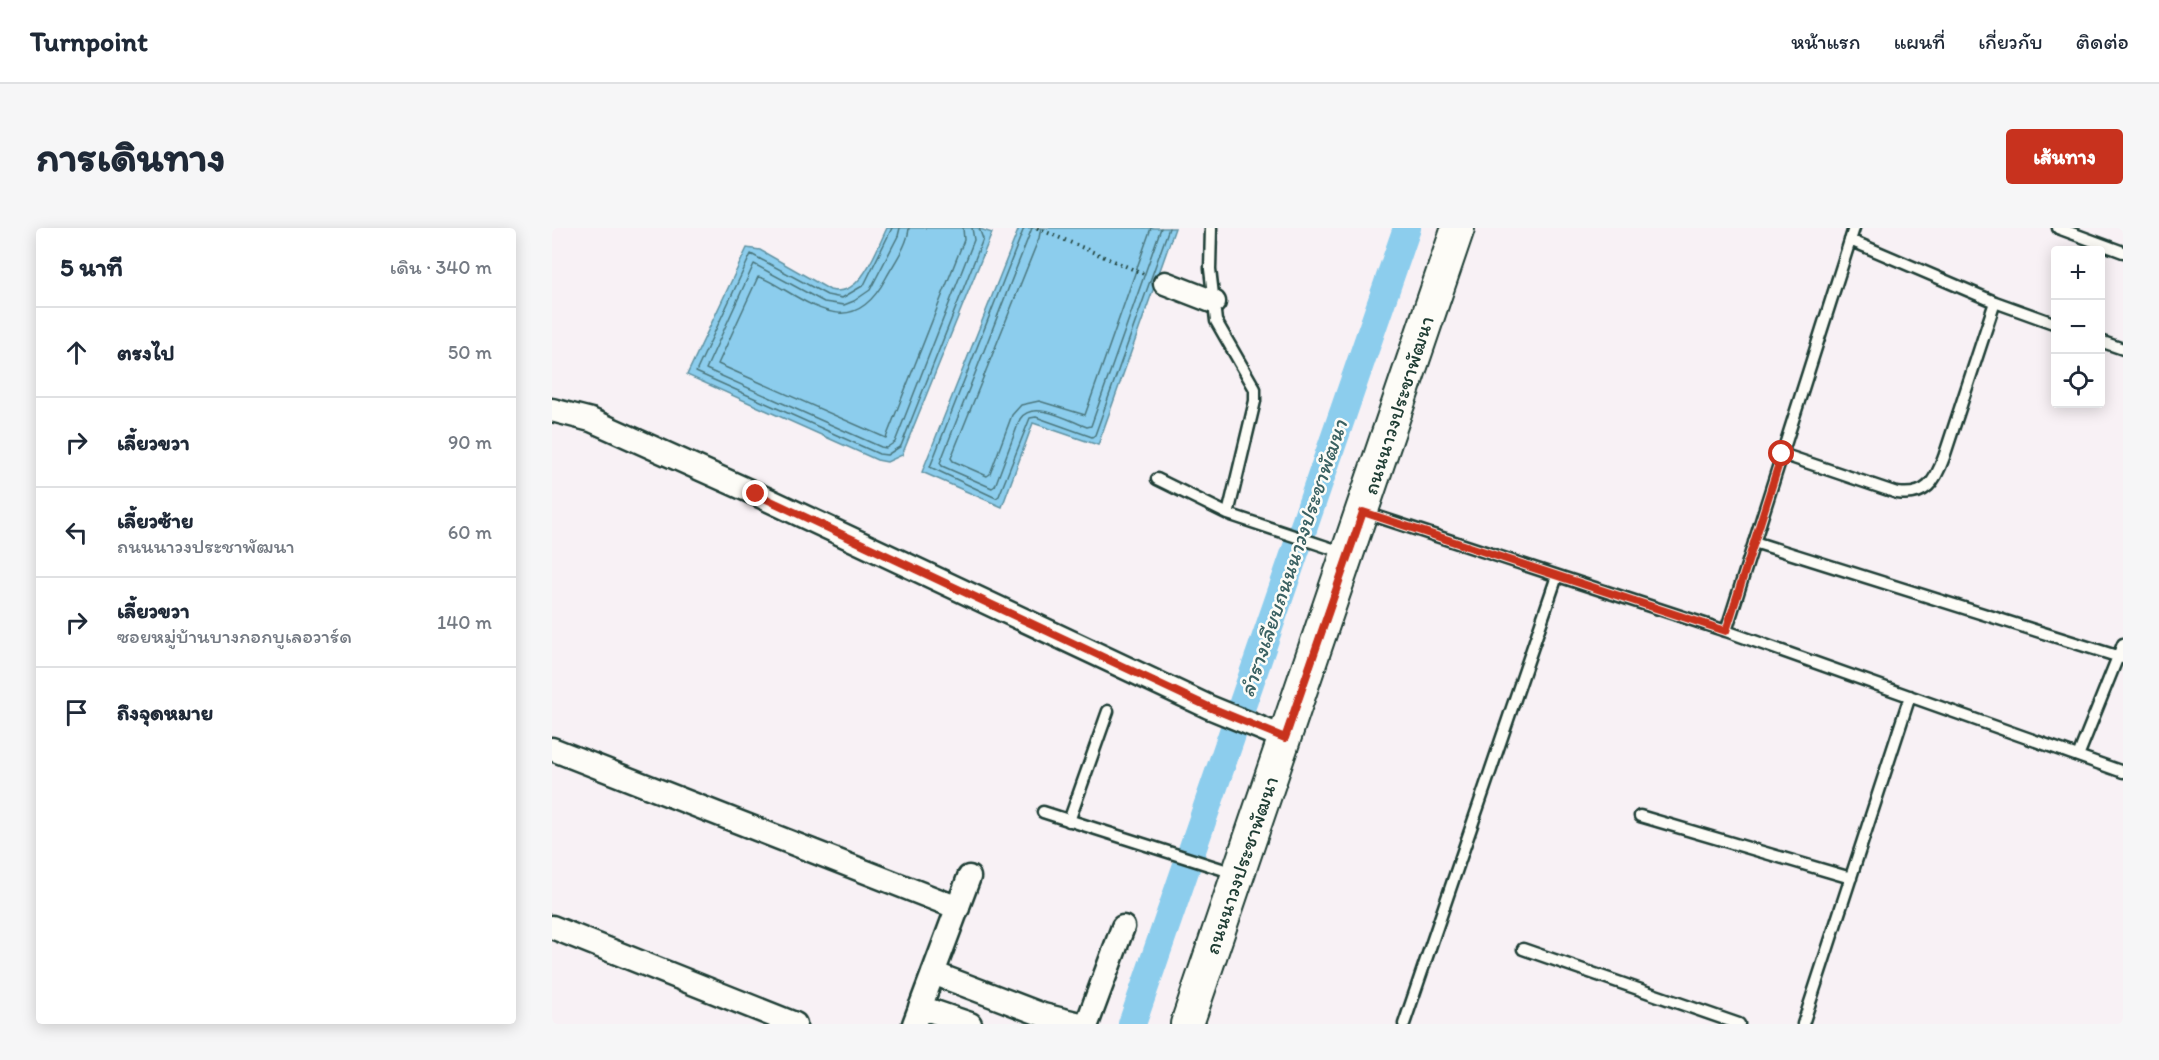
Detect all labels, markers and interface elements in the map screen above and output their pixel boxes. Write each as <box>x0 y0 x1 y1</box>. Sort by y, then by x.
text: Turnpoint <box>30 24 148 58</box>
text: หน้าแรก <box>1791 29 1861 54</box>
text: แผนที่ <box>1894 29 1945 54</box>
text: เกี่ยวกับ <box>1978 29 2043 54</box>
text: ติดต่อ <box>2076 29 2129 54</box>
button: เส้นทาง <box>2006 129 2123 184</box>
text: การเดินทาง <box>36 131 226 182</box>
map controls <box>2051 246 2105 408</box>
button: + <box>2051 246 2105 300</box>
text: 5 นาที <box>60 251 123 283</box>
text: เดิน · 340 m <box>390 255 492 279</box>
button: − <box>2051 300 2105 354</box>
street label: ถนนนาวงประชาพัฒนา <box>1357 312 1439 498</box>
icon: ahead <box>60 336 93 369</box>
text: ตรงไป <box>117 339 175 366</box>
text: 50 m <box>448 340 492 364</box>
button: locate <box>2051 354 2105 408</box>
water label: ลำรางเลียบถนนนาวงประชาพัฒนา <box>1233 415 1353 700</box>
icon: right <box>60 426 93 459</box>
text: เลี้ยวขวา <box>117 429 190 456</box>
text: 90 m <box>448 430 492 454</box>
route start <box>1768 440 1794 466</box>
route end <box>742 480 768 506</box>
text: เลี้ยวซ้าย <box>117 507 193 534</box>
icon: left <box>60 516 93 549</box>
text: 60 m <box>448 520 492 544</box>
text: ถนนนาวงประชาพัฒนา <box>117 534 295 558</box>
text: เลี้ยวขวา <box>117 597 190 624</box>
icon: right <box>60 606 93 639</box>
text: 140 m <box>437 610 492 634</box>
text: ซอยหมู่บ้านบางกอกบูเลอวาร์ด <box>117 624 352 648</box>
icon: arrive <box>60 696 93 729</box>
text: ถึงจุดหมาย <box>117 699 213 726</box>
street label: ถนนนาวงประชาพัฒนา <box>1199 773 1283 957</box>

